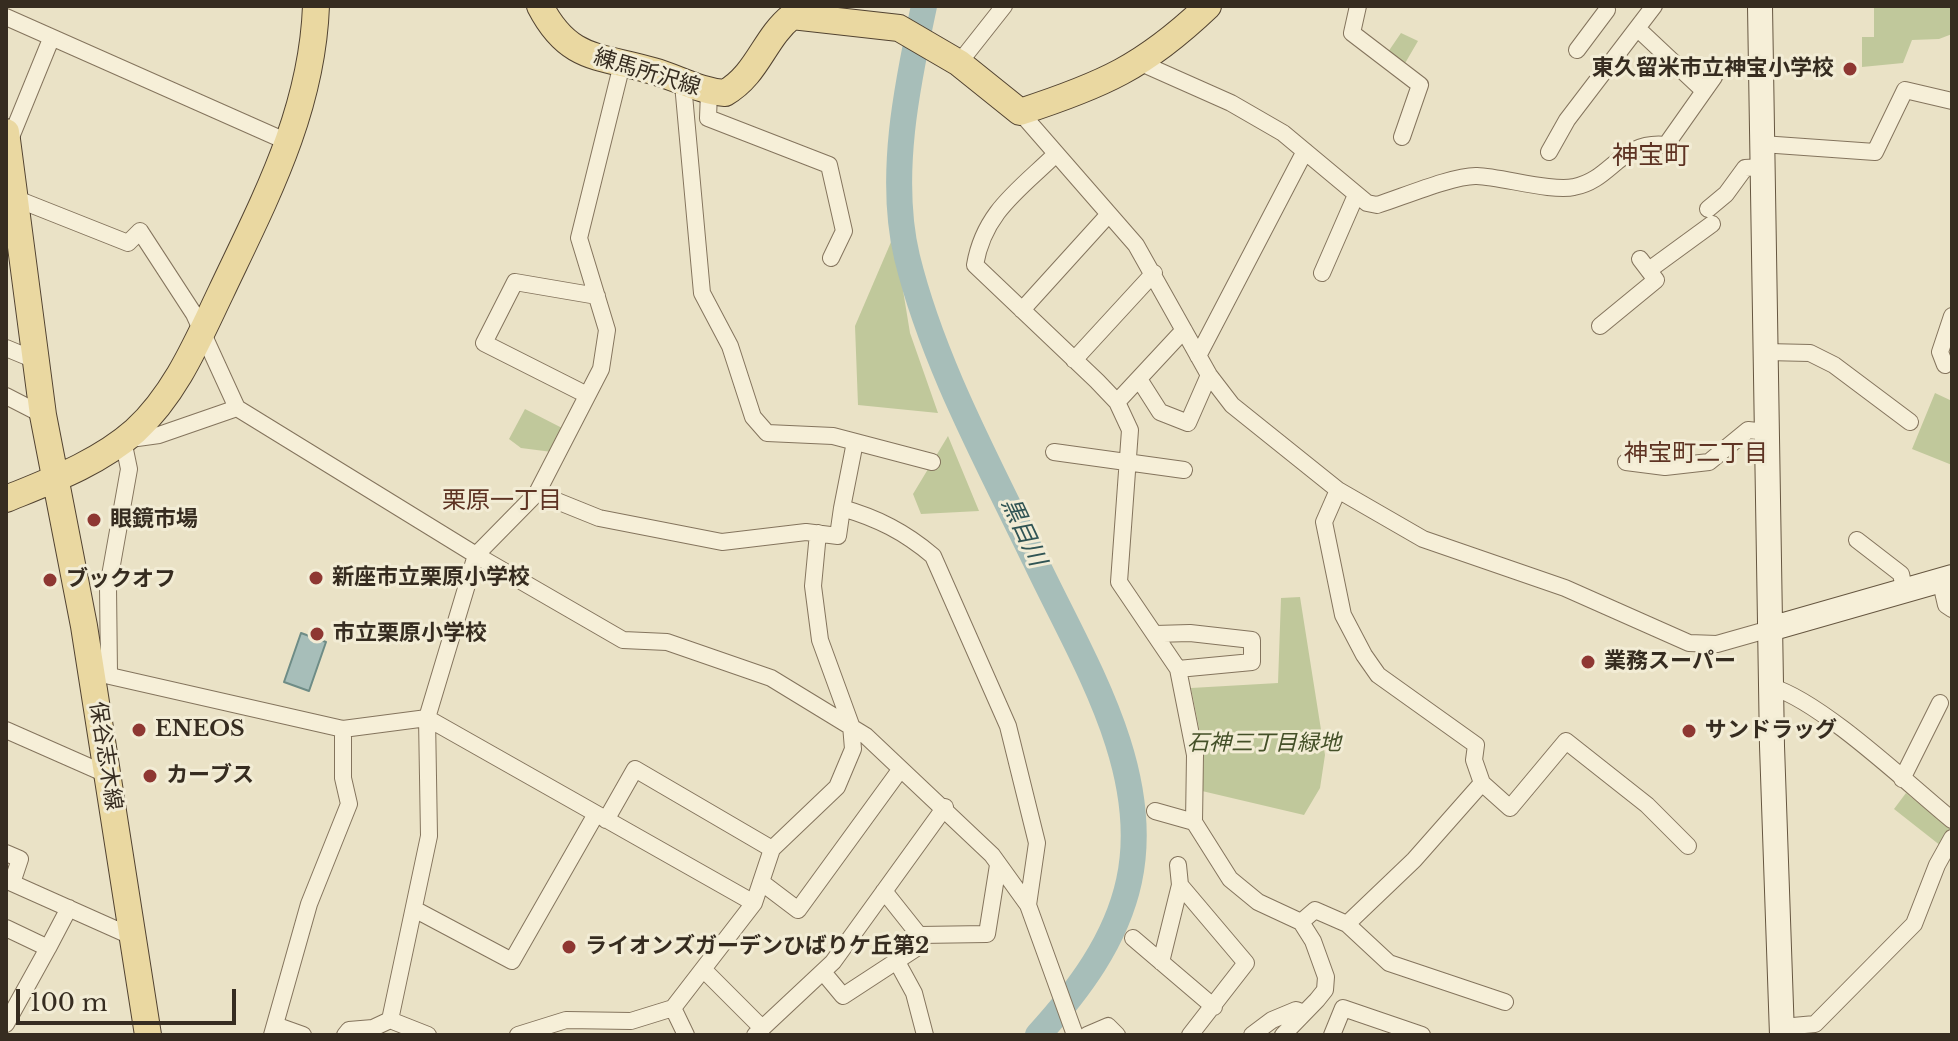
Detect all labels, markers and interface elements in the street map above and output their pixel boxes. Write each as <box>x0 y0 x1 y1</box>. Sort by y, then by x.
street label: 練馬所沢線 <box>591 44 703 102</box>
place label: 東久留米市立神宝小学校 <box>1592 56 1834 82</box>
marker: 東久留米市立神宝小学校 <box>1841 60 1859 78</box>
district label: 神宝町 <box>1612 141 1690 173</box>
district label: 神宝町二丁目 <box>1624 440 1768 468</box>
district label: 栗原一丁目 <box>442 487 562 515</box>
water label: 黒目川 <box>995 493 1051 571</box>
place label: 眼鏡市場 <box>110 507 198 533</box>
marker: 眼鏡市場 <box>85 511 103 529</box>
place label: 新座市立栗原小学校 <box>332 565 530 591</box>
place label: ブックオフ <box>66 567 176 593</box>
marker: 新座市立栗原小学校 <box>307 569 325 587</box>
marker: ブックオフ <box>41 571 59 589</box>
place label: 市立栗原小学校 <box>333 621 487 647</box>
marker: 市立栗原小学校 <box>308 625 326 643</box>
place label: 業務スーパー <box>1604 649 1736 675</box>
marker: 業務スーパー <box>1579 653 1597 671</box>
street label: 保谷志木線 <box>83 700 127 812</box>
place label: ENEOS <box>155 717 245 743</box>
place label: サンドラッグ <box>1705 718 1837 744</box>
marker: ENEOS <box>130 721 148 739</box>
marker: サンドラッグ <box>1680 722 1698 740</box>
park label: 石神三丁目緑地 <box>1187 731 1341 757</box>
place label: カーブス <box>166 763 254 789</box>
marker: カーブス <box>141 767 159 785</box>
place label: ライオンズガーデンひばりケ丘第2 <box>585 934 929 960</box>
marker: ライオンズガーデンひばりケ丘第2 <box>560 938 578 956</box>
scale bar <box>20 973 240 1023</box>
text: 100 m <box>30 988 108 1017</box>

